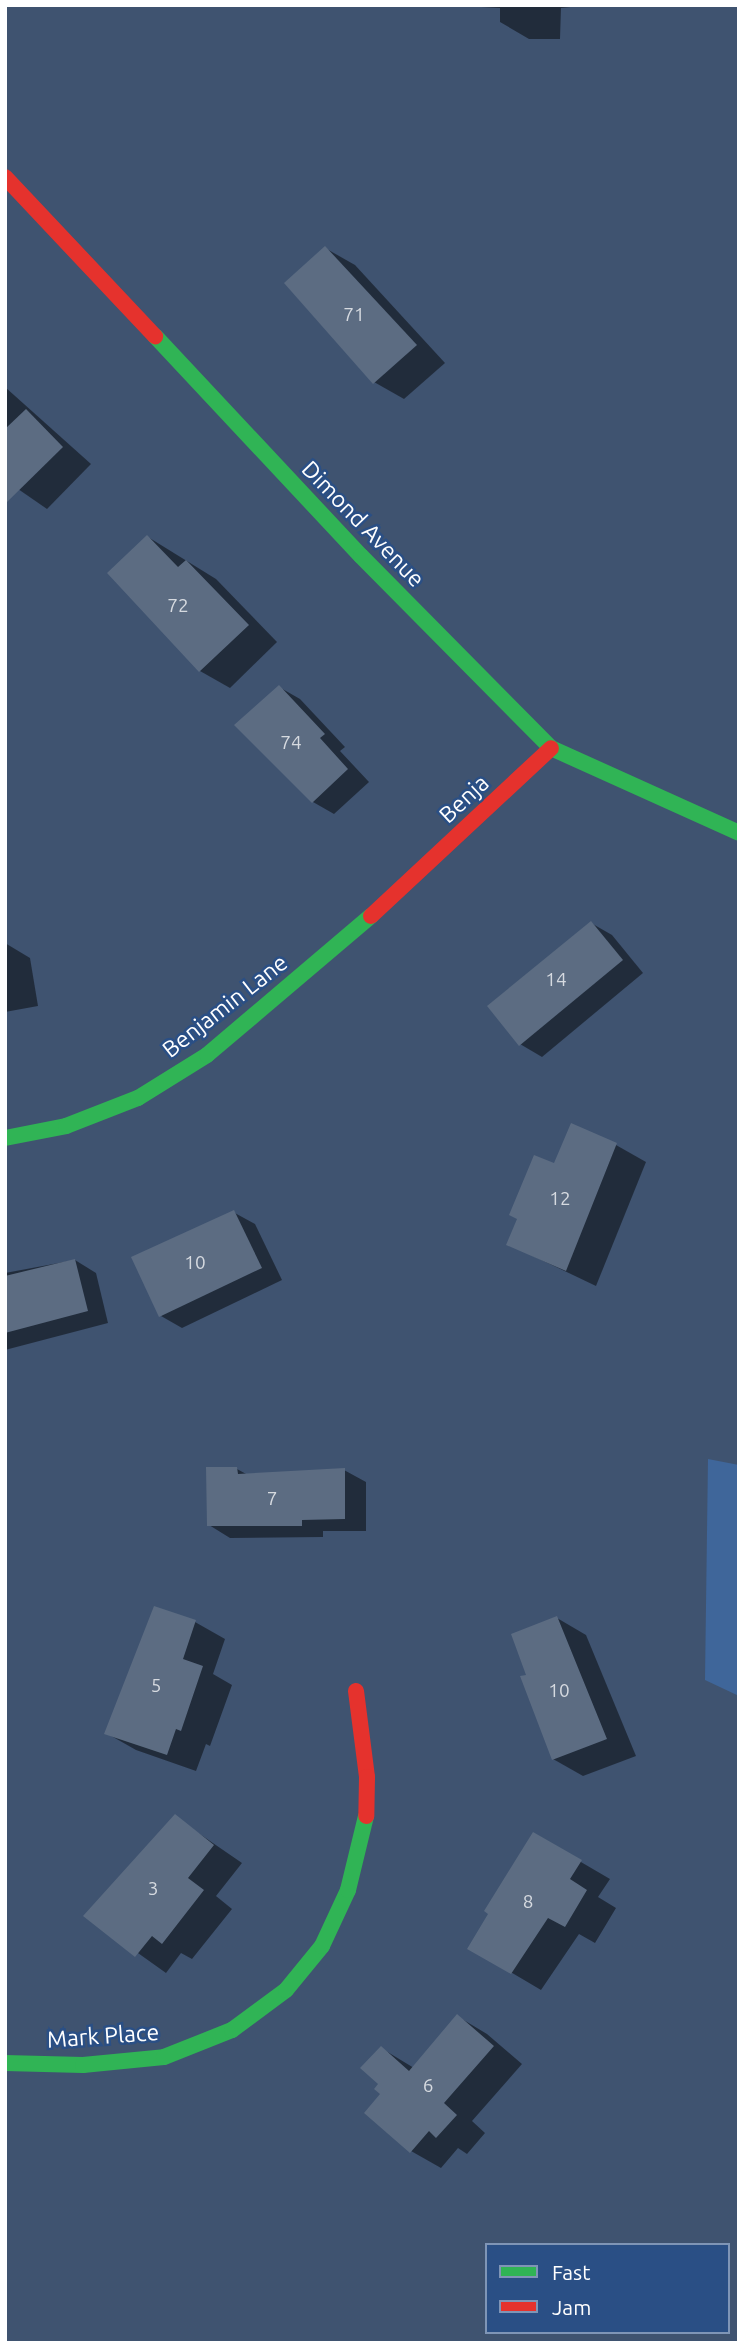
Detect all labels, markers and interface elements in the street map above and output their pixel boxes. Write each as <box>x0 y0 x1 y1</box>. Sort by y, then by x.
house number: 71 <box>343 304 365 326</box>
street label: Dimond Avenue <box>296 455 430 593</box>
house number: 72 <box>167 595 189 617</box>
house number: 74 <box>280 732 302 754</box>
street label: Benja <box>433 769 495 829</box>
street label: Benjamin Lane <box>157 949 293 1063</box>
house number: 14 <box>545 969 567 991</box>
house number: 12 <box>549 1188 571 1210</box>
house number: 10 <box>184 1252 206 1274</box>
house number: 7 <box>267 1488 277 1510</box>
house number: 5 <box>151 1675 161 1697</box>
house number: 10 <box>548 1680 570 1702</box>
house number: 3 <box>148 1878 158 1900</box>
house number: 8 <box>523 1891 533 1913</box>
street label: Mark Place <box>46 2018 160 2054</box>
house number: 6 <box>423 2075 433 2097</box>
legend <box>485 2243 730 2334</box>
text: Fast <box>552 2260 590 2284</box>
text: Jam <box>552 2295 591 2319</box>

